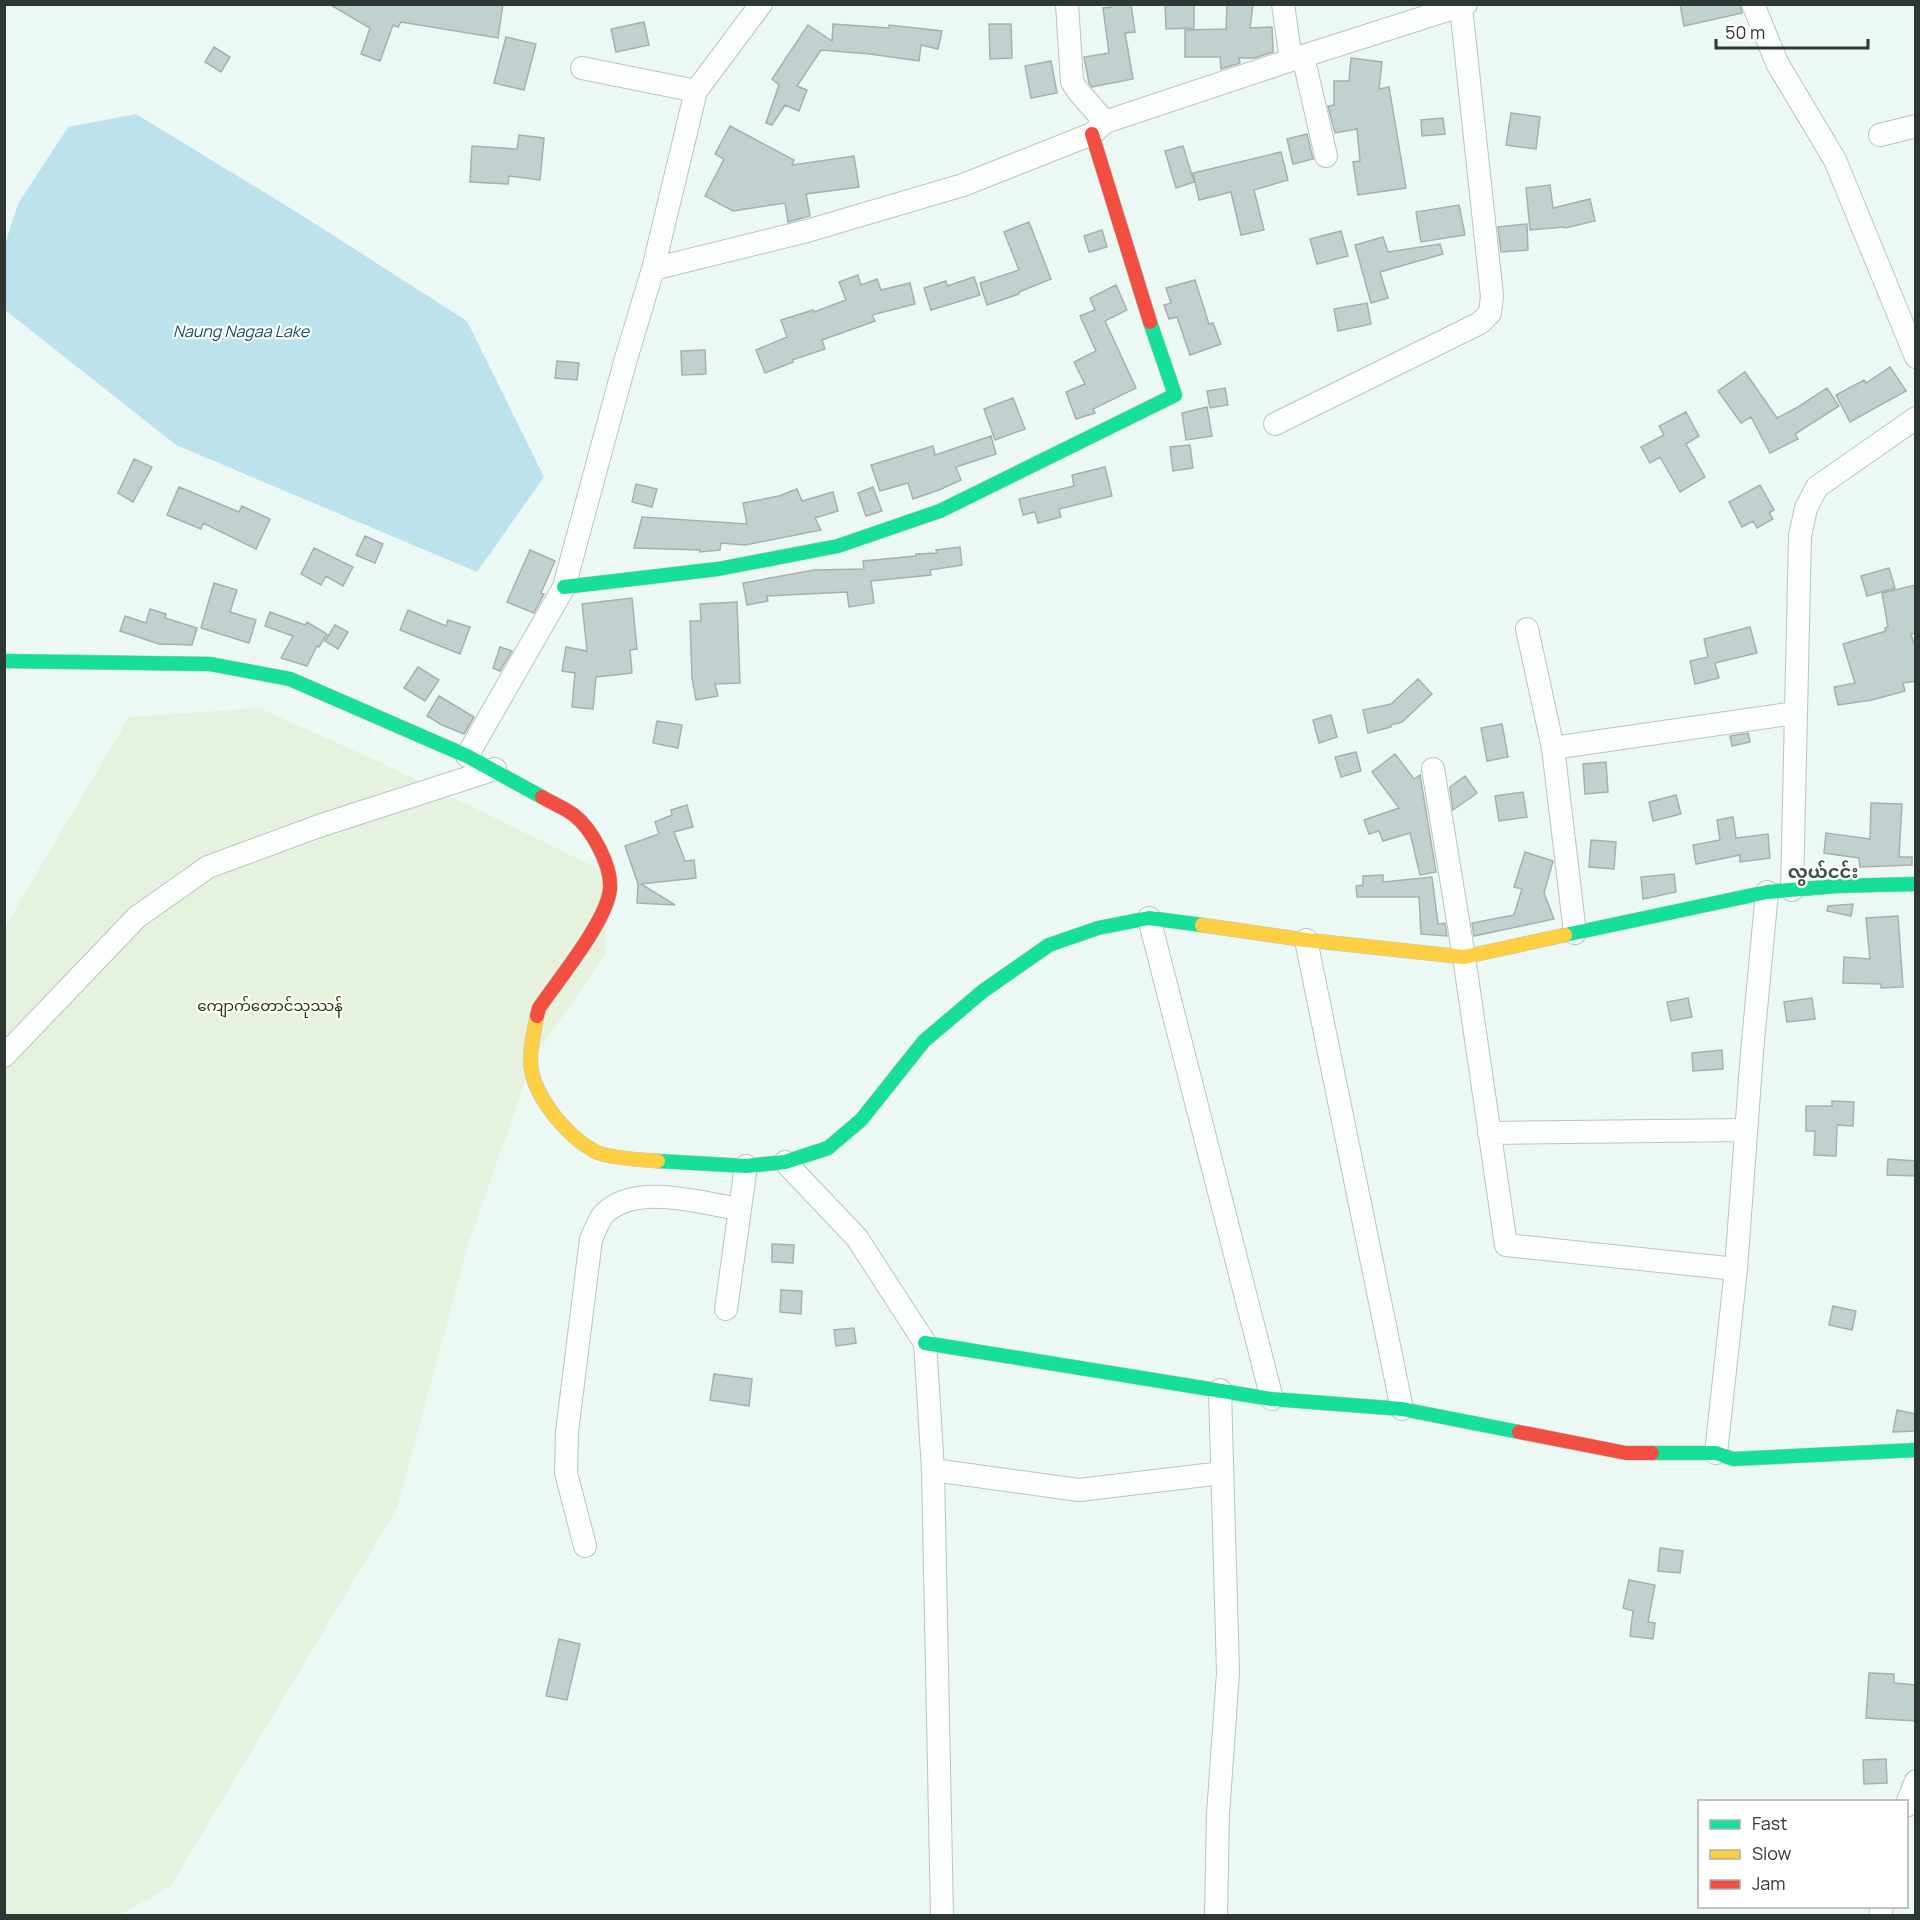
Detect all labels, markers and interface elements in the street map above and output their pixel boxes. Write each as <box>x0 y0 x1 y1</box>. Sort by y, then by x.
scale bar <box>1716 12 1868 50</box>
text: 50 m <box>1725 20 1765 44</box>
water label: Naung Nagaa Lake <box>173 320 311 342</box>
district label: လွယ်ငင်း <box>1788 859 1858 886</box>
park label: ကျောက်တောင်သုဿန် <box>197 995 343 1018</box>
legend <box>1698 1800 1908 1908</box>
text: Fast <box>1752 1811 1787 1835</box>
text: Slow <box>1752 1841 1792 1865</box>
text: Jam <box>1752 1871 1786 1895</box>

